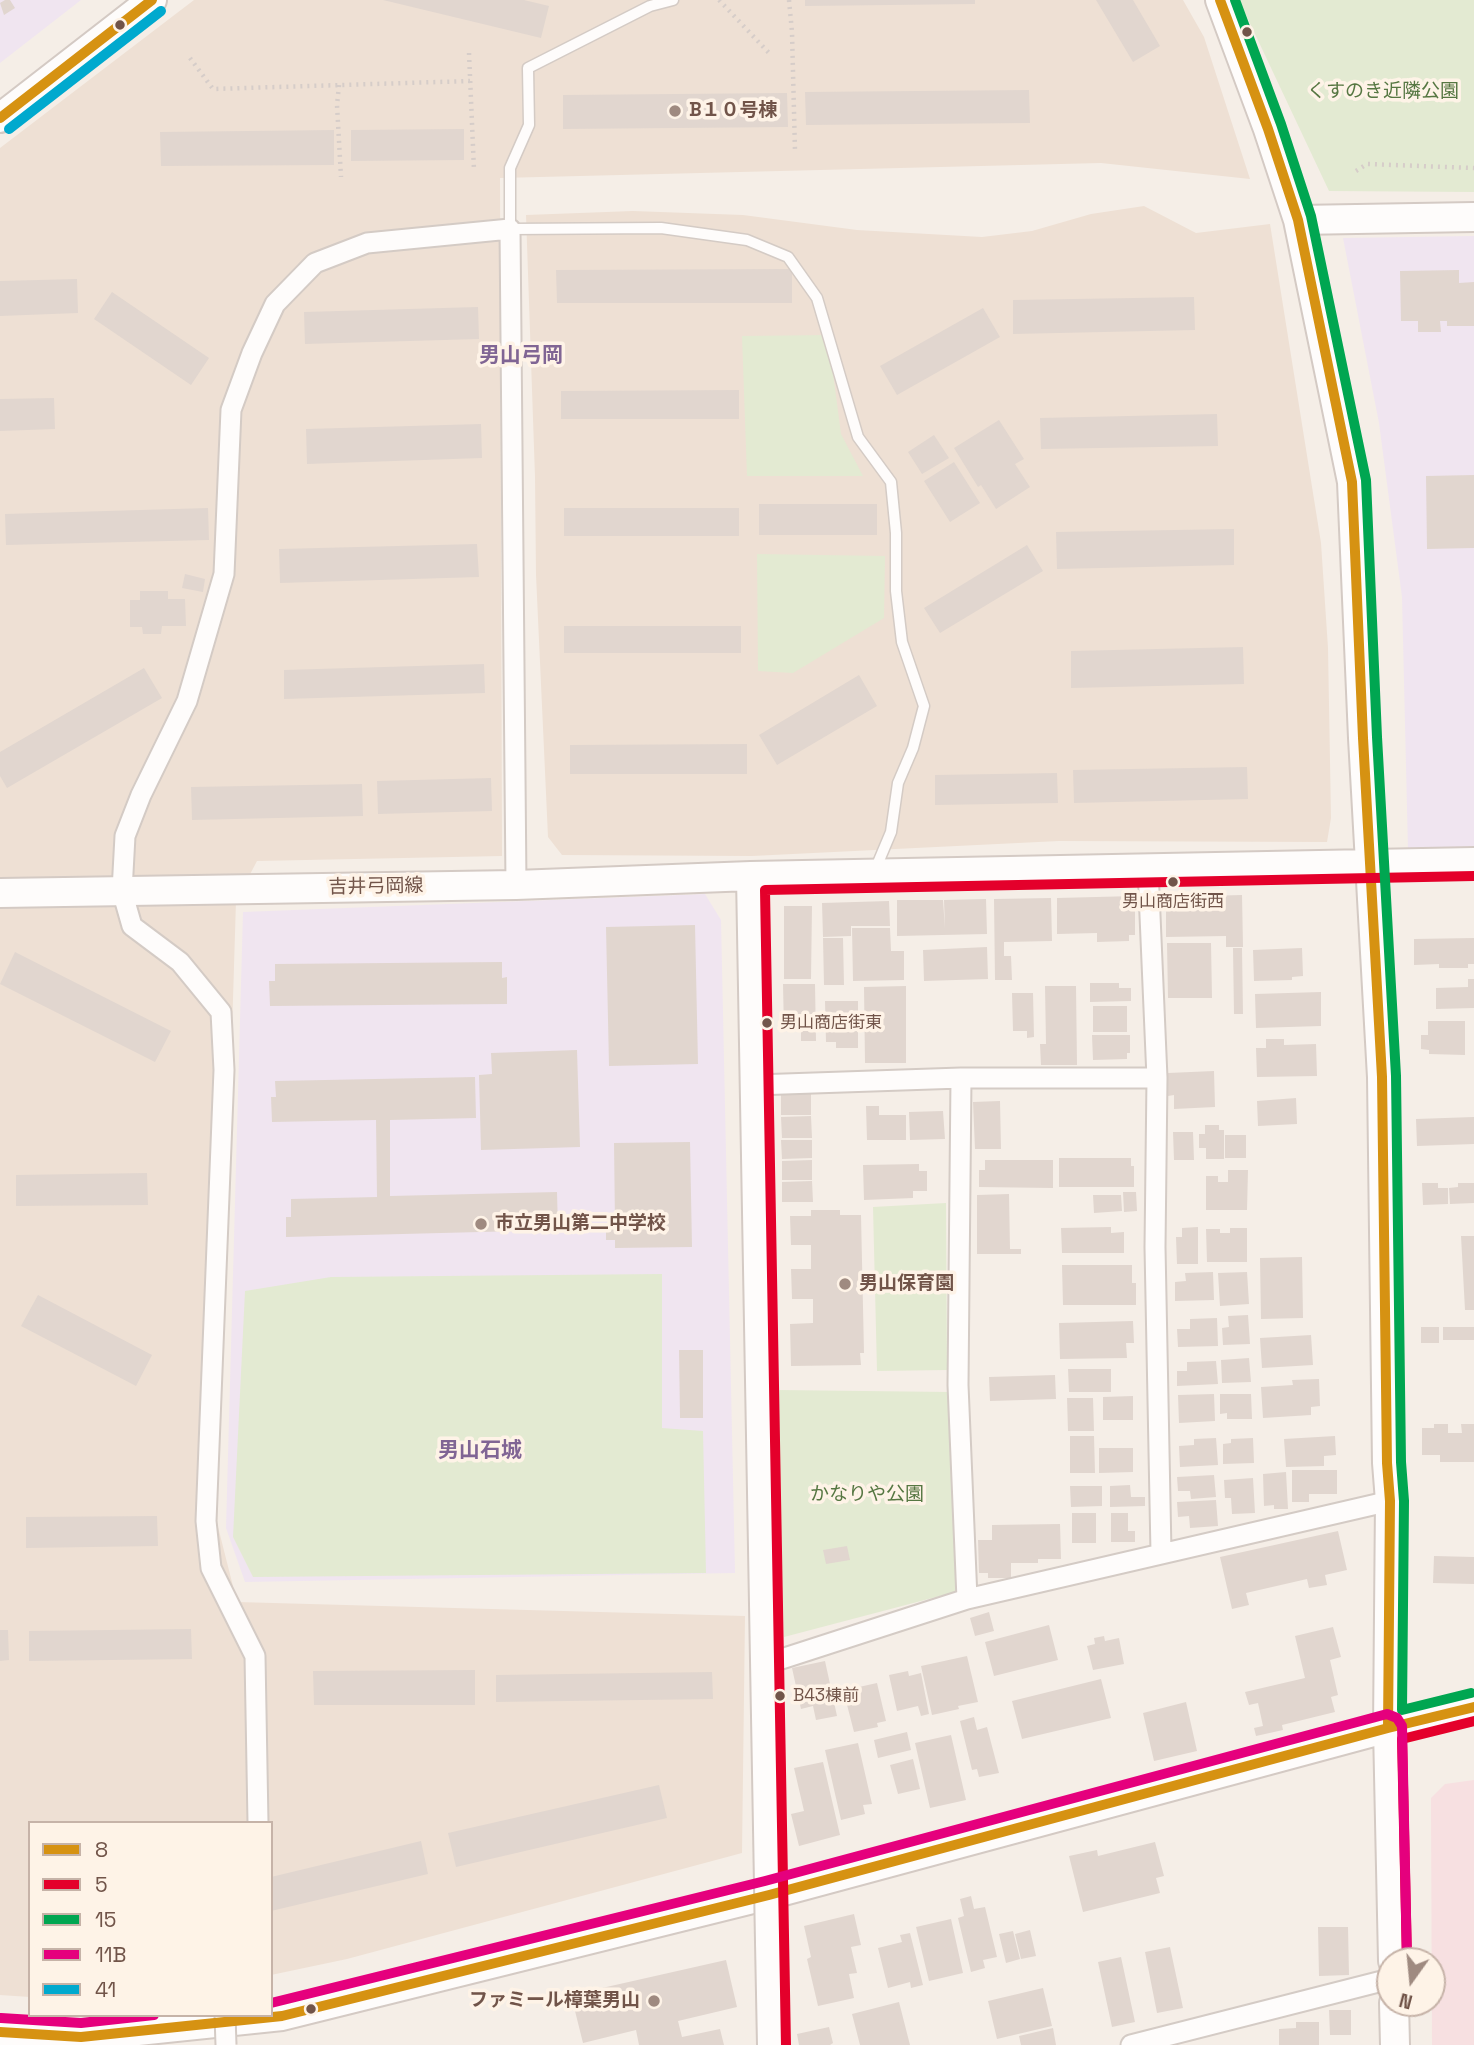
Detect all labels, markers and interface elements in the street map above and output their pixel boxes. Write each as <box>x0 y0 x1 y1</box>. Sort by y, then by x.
unlabelled marker <box>113 18 127 32</box>
unlabelled marker <box>1240 25 1254 39</box>
park label: くすのき近隣公園 <box>1307 81 1459 103</box>
place label: B１０号棟 <box>689 100 778 122</box>
marker: B１０号棟 <box>667 103 683 119</box>
district label: 男山弓岡 <box>479 343 563 369</box>
street label: 吉井弓岡線 <box>328 875 424 899</box>
marker: 男山商店街西 <box>1166 875 1180 889</box>
place label: 男山商店街西 <box>1122 892 1224 912</box>
place label: 男山商店街東 <box>780 1013 882 1033</box>
marker: 男山商店街東 <box>760 1016 774 1030</box>
place label: 市立男山第二中学校 <box>495 1213 666 1235</box>
marker: 市立男山第二中学校 <box>473 1216 489 1232</box>
place label: 男山保育園 <box>859 1273 954 1295</box>
marker: 男山保育園 <box>837 1276 853 1292</box>
district label: 男山石城 <box>438 1438 522 1464</box>
park label: かなりや公園 <box>810 1484 924 1506</box>
place label: B43棟前 <box>793 1686 859 1706</box>
marker: B43棟前 <box>773 1689 787 1703</box>
legend <box>28 1821 273 2017</box>
text: 8 <box>95 1836 108 1863</box>
text: 5 <box>95 1871 108 1898</box>
text: 15 <box>95 1906 116 1933</box>
text: 11B <box>95 1941 126 1968</box>
north arrow <box>1376 1947 1446 2017</box>
text: 41 <box>95 1976 116 2003</box>
text: N <box>1397 1987 1415 2015</box>
place label: ファミール樟葉男山 <box>469 1990 640 2012</box>
marker: ファミール樟葉男山 <box>646 1993 662 2009</box>
unlabelled marker <box>304 2002 318 2016</box>

